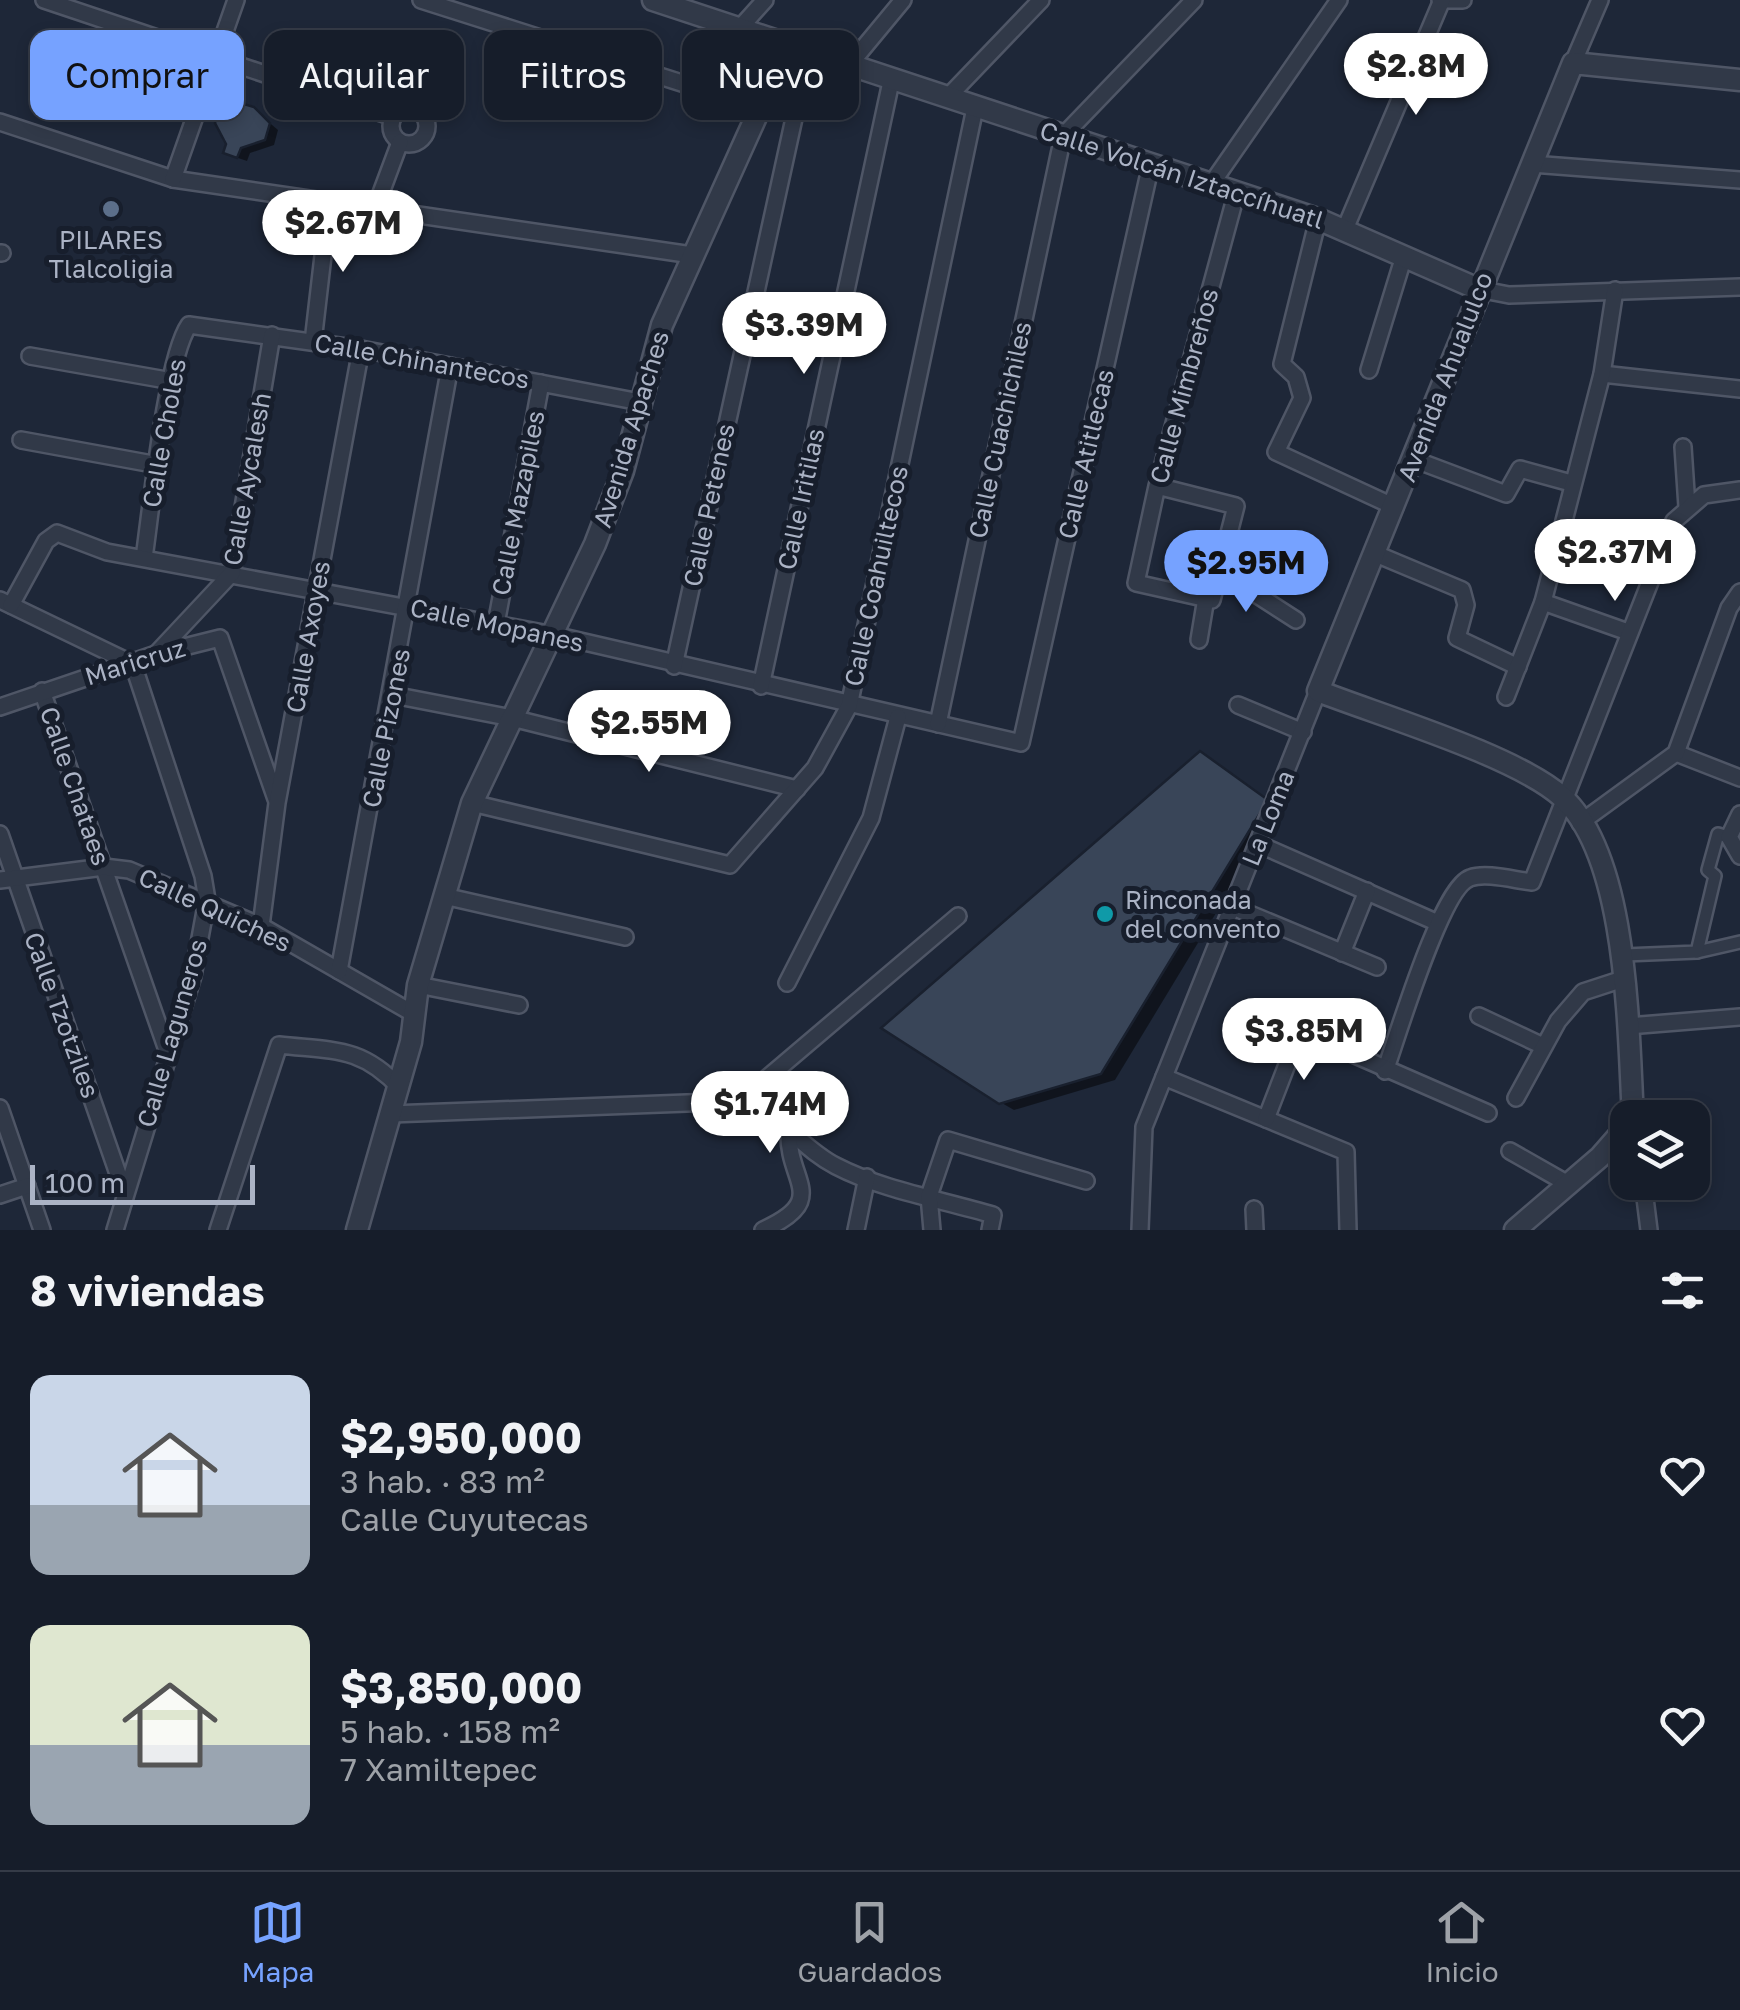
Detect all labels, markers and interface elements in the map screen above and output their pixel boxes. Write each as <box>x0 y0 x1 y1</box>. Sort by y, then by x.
chip: Comprar <box>30 30 244 120</box>
chip: Alquilar <box>264 30 464 120</box>
chip: Filtros <box>484 30 662 120</box>
chip: Nuevo <box>682 30 859 120</box>
pin: $2.8M <box>1346 33 1486 118</box>
text: $2.8M <box>1366 46 1466 84</box>
street label: Calle Volcán Iztaccíhuatl <box>1036 114 1328 235</box>
pin: $2.67M <box>262 190 424 275</box>
marker: PILARES Tlalcoligia <box>100 198 122 220</box>
text: $2.67M <box>284 203 402 241</box>
place label: PILARES Tlalcoligia <box>49 224 173 284</box>
street label: Avenida Ahualulco <box>1390 268 1499 486</box>
street label: Calle Mimbreños <box>1143 285 1224 487</box>
pin: $3.39M <box>723 292 885 377</box>
text: $3.39M <box>744 305 864 343</box>
street label: Calle Cuachichiles <box>961 319 1038 541</box>
street label: Calle Chinantecos <box>312 326 532 395</box>
street label: Avenida Apaches <box>586 327 675 531</box>
street label: Calle Choles <box>135 356 192 510</box>
street label: Calle Atitlecas <box>1051 366 1120 542</box>
street label: Calle Aycalesh <box>216 390 277 568</box>
street label: Calle Mazapiles <box>484 408 551 598</box>
street label: Calle Petenes <box>676 421 741 589</box>
street label: Calle Iritilas <box>770 425 831 573</box>
street label: Calle Coahuiltecos <box>837 463 914 689</box>
pin: $2.37M <box>1534 519 1696 604</box>
pin: $2.95M <box>1165 530 1327 615</box>
text: $2.37M <box>1557 532 1673 570</box>
text: $2.95M <box>1186 543 1306 581</box>
street label: Calle Axoyes <box>279 558 336 715</box>
street label: Calle Mopanes <box>407 591 587 658</box>
street label: Maricruz <box>81 632 189 691</box>
street label: Calle Pizones <box>355 646 416 810</box>
pin: $2.55M <box>568 690 730 775</box>
street label: Calle Chataes <box>34 702 117 869</box>
text: $2.55M <box>590 703 708 741</box>
street label: La Loma <box>1234 766 1301 870</box>
street label: Calle Quiches <box>134 861 296 958</box>
place label: Rinconada del convento <box>1125 884 1281 944</box>
marker: Rinconada del convento <box>1094 903 1116 925</box>
street label: Calle Tzotziles <box>18 928 107 1102</box>
street label: Calle Laguneros <box>130 935 213 1131</box>
pin: $3.85M <box>1223 998 1385 1083</box>
text: $3.85M <box>1244 1011 1364 1049</box>
pin: $1.74M <box>689 1071 851 1156</box>
text: $1.74M <box>713 1084 827 1122</box>
map controls <box>1610 1100 1710 1200</box>
button: layers <box>1610 1100 1710 1200</box>
scale bar <box>30 1160 255 1204</box>
text: 100 m <box>45 1166 125 1199</box>
icon: filters <box>1655 1263 1710 1318</box>
text: 8 viviendas <box>30 1265 265 1315</box>
text: $2,950,000 <box>340 1412 582 1462</box>
icon: home <box>110 1415 230 1535</box>
icon: heart <box>1655 1448 1710 1503</box>
text: 3 hab. · 83 m² <box>340 1462 545 1500</box>
text: Calle Cuyutecas <box>340 1500 589 1538</box>
text: $3,850,000 <box>340 1662 582 1712</box>
icon: home <box>110 1665 230 1785</box>
icon: heart <box>1655 1698 1710 1753</box>
text: 5 hab. · 158 m² <box>340 1712 560 1750</box>
text: 7 Xamiltepec <box>340 1750 537 1788</box>
tab: Mapa <box>241 1895 314 1988</box>
tab: Guardados <box>797 1895 942 1988</box>
tab: Inicio <box>1425 1895 1499 1988</box>

